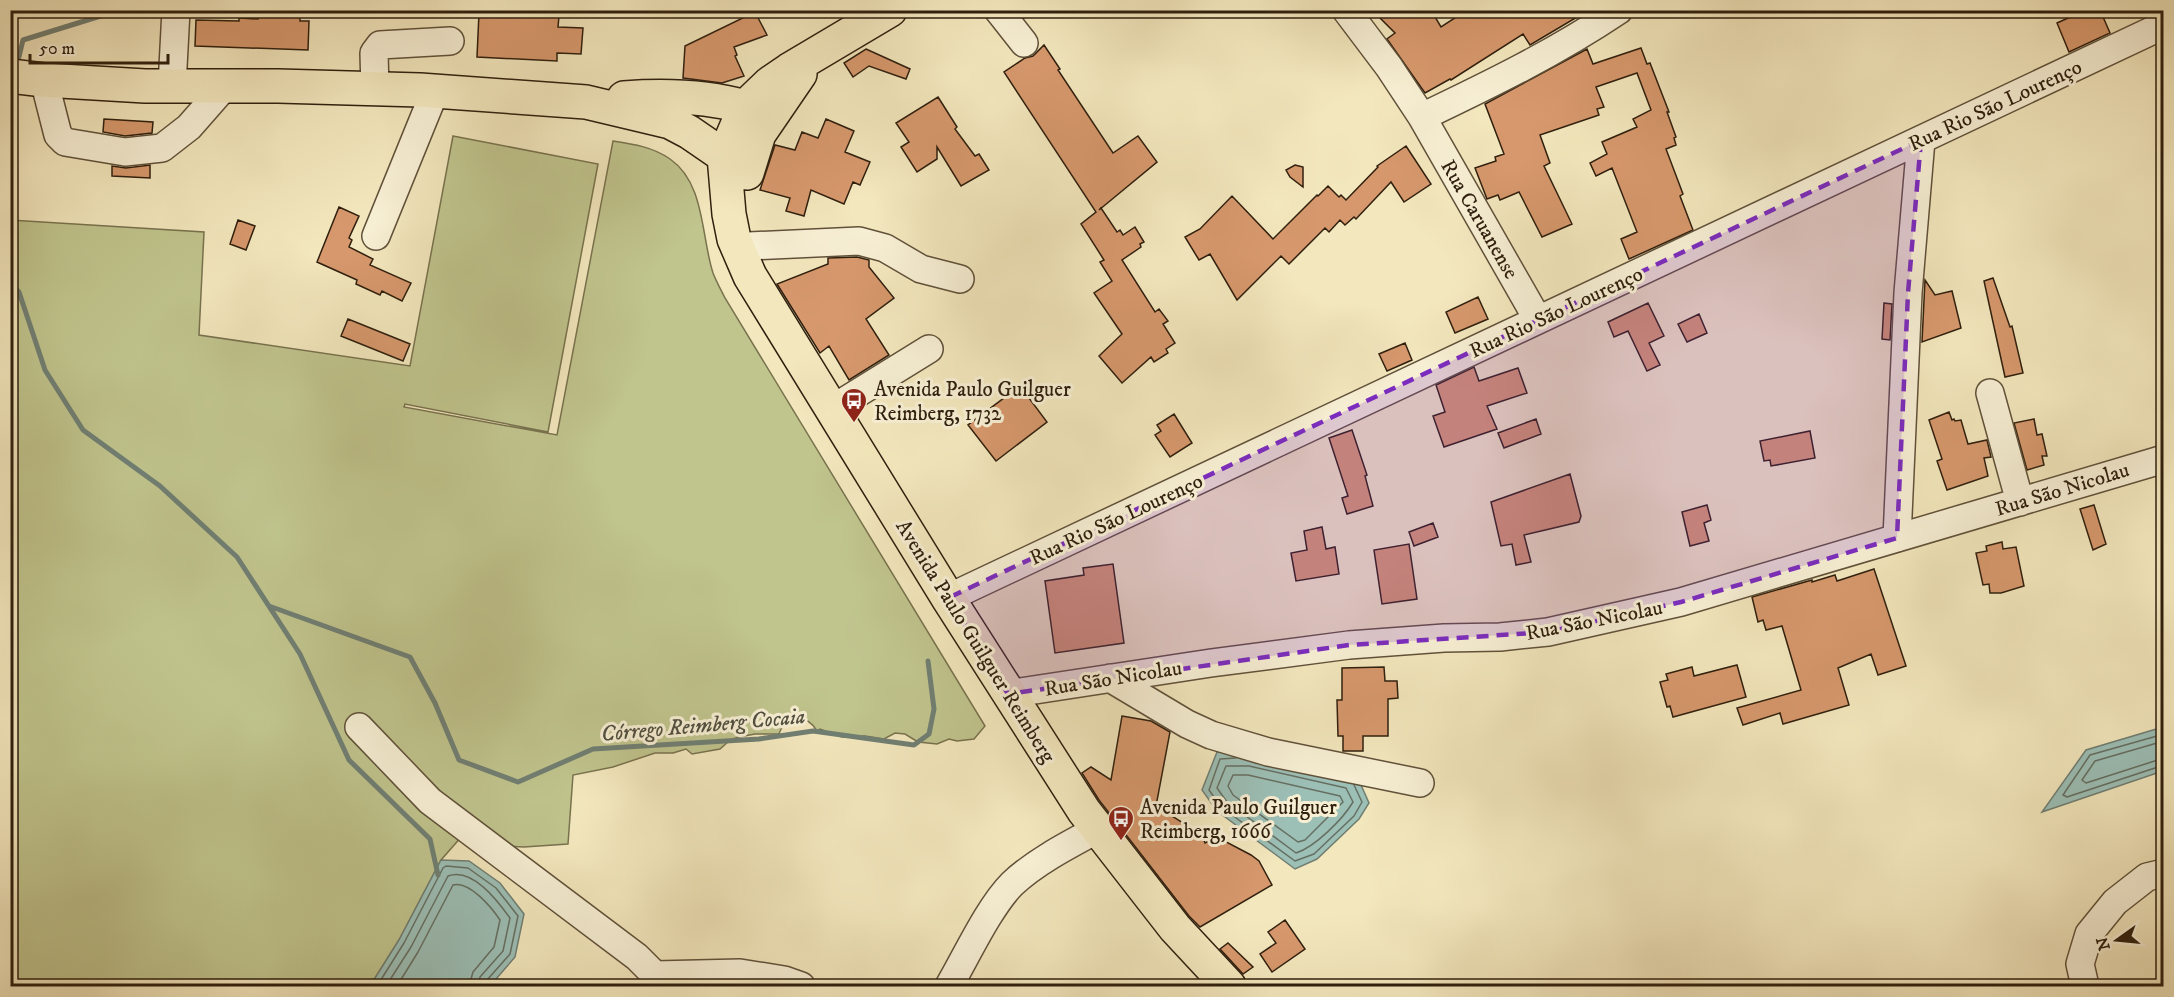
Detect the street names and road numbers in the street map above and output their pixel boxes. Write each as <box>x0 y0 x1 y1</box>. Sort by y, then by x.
street label: Rua Rio São Lourenço <box>1905 54 2086 158</box>
street label: Rua Caruanense <box>1434 155 1524 284</box>
street label: Rua Rio São Lourenço <box>1466 261 1647 365</box>
street label: Rua São Nicolau <box>1992 457 2132 523</box>
street label: Rua Rio São Lourenço <box>1026 468 1207 572</box>
street label: Avenida Paulo Guilguer Reimberg <box>890 515 1061 768</box>
street label: Rua São Nicolau <box>1524 595 1665 647</box>
street label: Rua São Nicolau <box>1043 655 1184 703</box>

